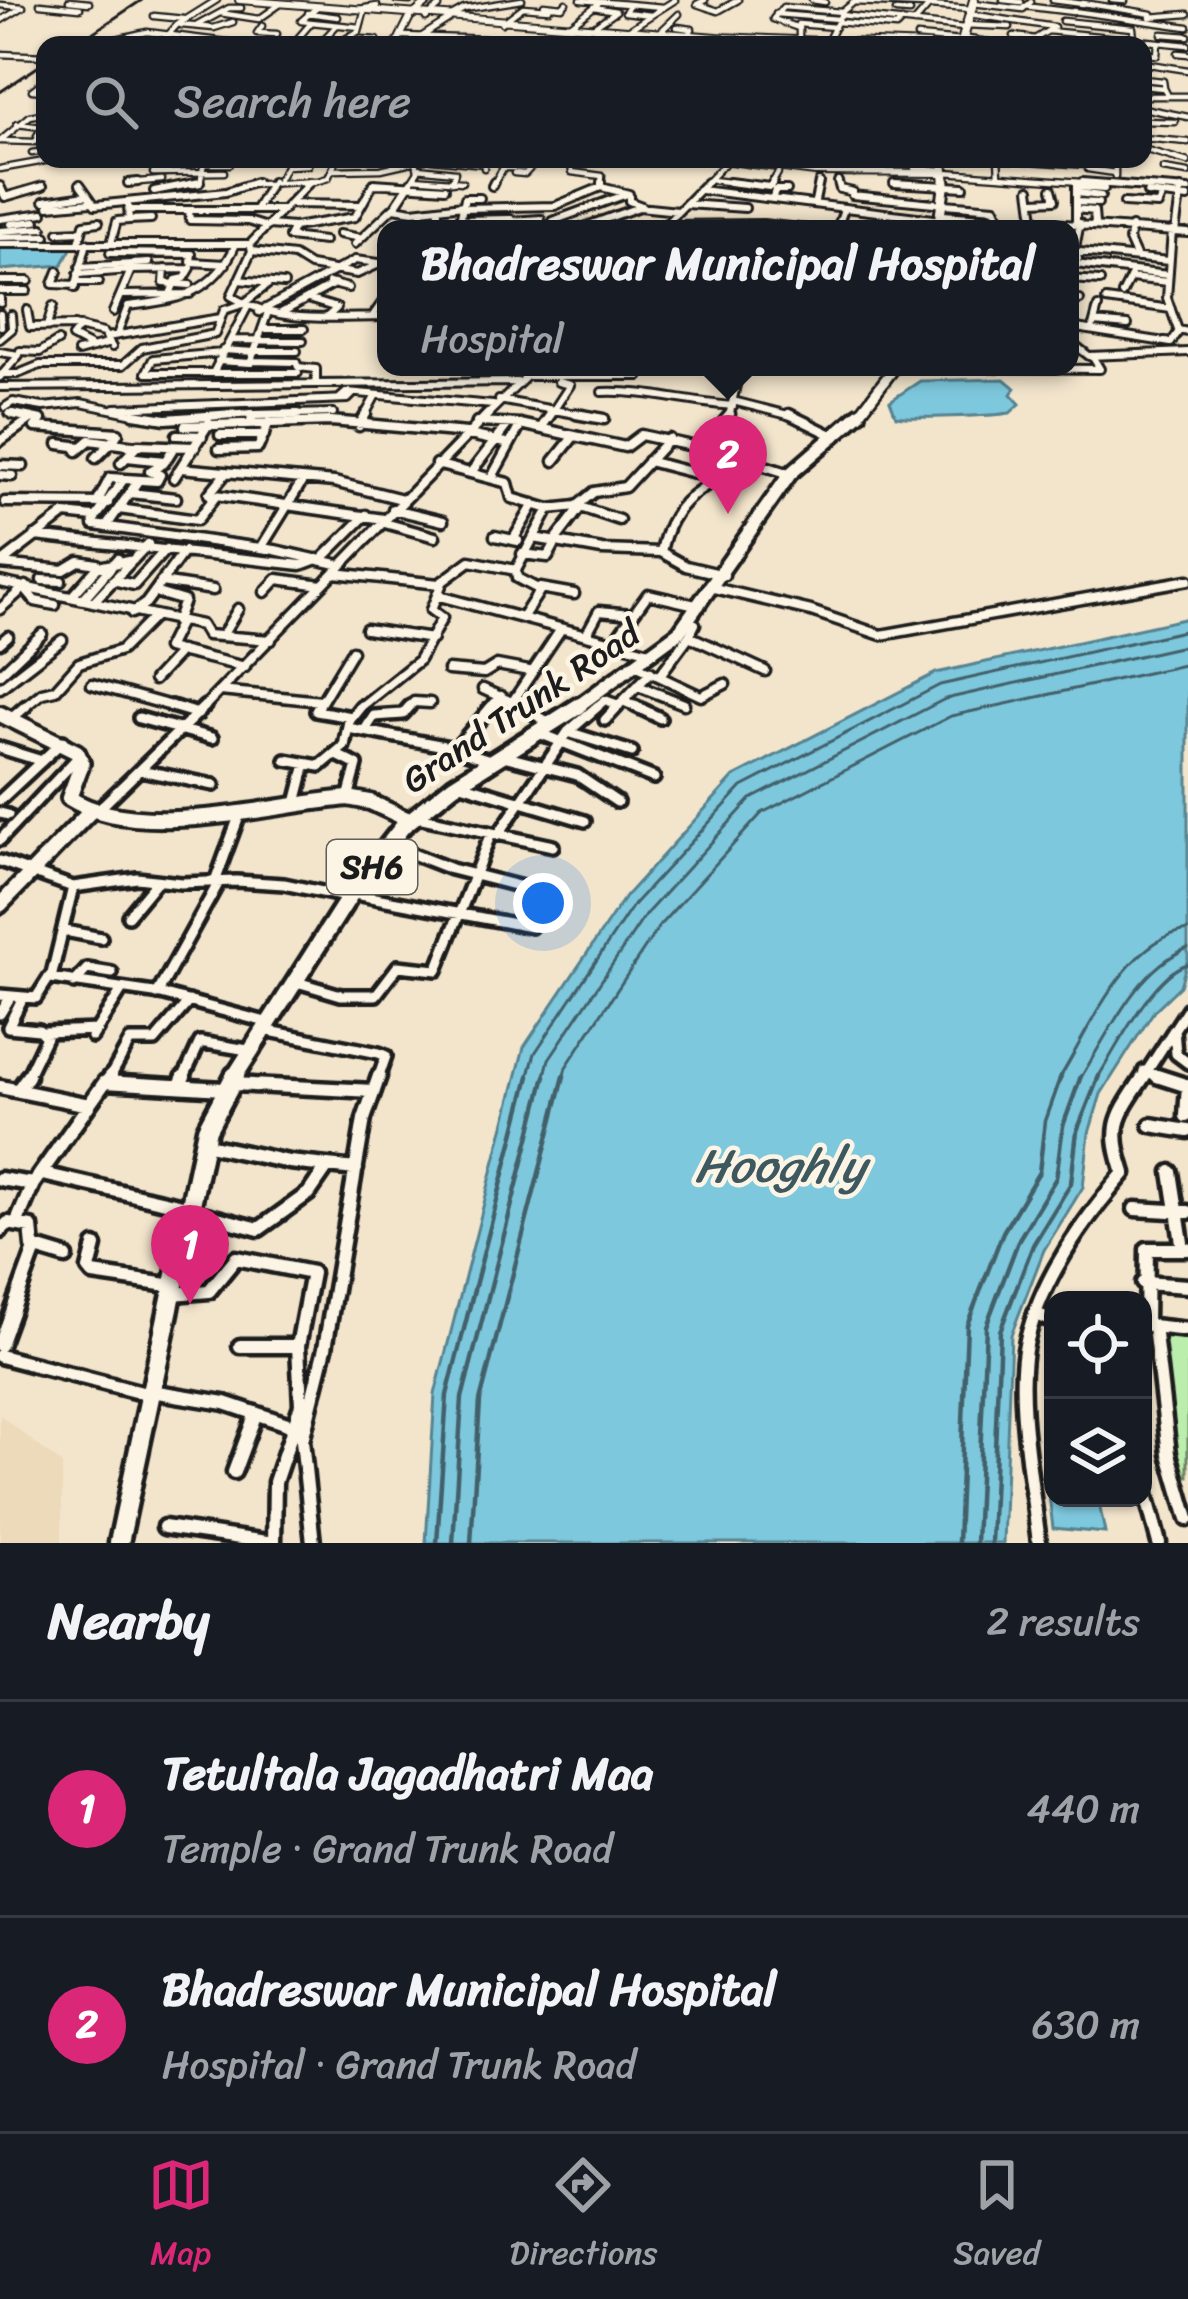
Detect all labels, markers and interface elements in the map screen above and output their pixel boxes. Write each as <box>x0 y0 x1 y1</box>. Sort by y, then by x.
search box <box>36 36 1152 168</box>
text: Search here <box>174 62 411 142</box>
icon: search <box>78 69 144 135</box>
popup <box>377 220 1079 376</box>
text: Bhadreswar Municipal Hospital <box>421 224 1035 304</box>
text: Hospital <box>421 304 564 373</box>
pin: 2 <box>689 415 767 514</box>
street label: Grand Trunk Road <box>388 601 656 811</box>
road number: SH6 <box>327 840 417 894</box>
your location <box>513 873 573 933</box>
water label: Hooghly <box>695 1123 871 1208</box>
pin: 1 <box>151 1205 229 1304</box>
map controls <box>1044 1291 1152 1507</box>
button: locate <box>1044 1291 1152 1399</box>
button: layers <box>1044 1399 1152 1507</box>
text: Nearby <box>48 1576 209 1666</box>
text: 2 results <box>986 1587 1140 1656</box>
text: Tetultala Jagadhatri Maa <box>162 1734 654 1814</box>
text: 1 <box>79 1774 95 1843</box>
text: 440 m <box>1027 1774 1140 1843</box>
text: Temple · Grand Trunk Road <box>162 1814 613 1883</box>
text: Bhadreswar Municipal Hospital <box>162 1950 776 2030</box>
text: 2 <box>76 1990 98 2059</box>
text: 630 m <box>1032 1990 1140 2059</box>
text: Hospital · Grand Trunk Road <box>162 2030 636 2099</box>
tab: Map <box>148 2152 214 2282</box>
tab: Directions <box>510 2152 657 2282</box>
tab: Saved <box>953 2152 1040 2282</box>

